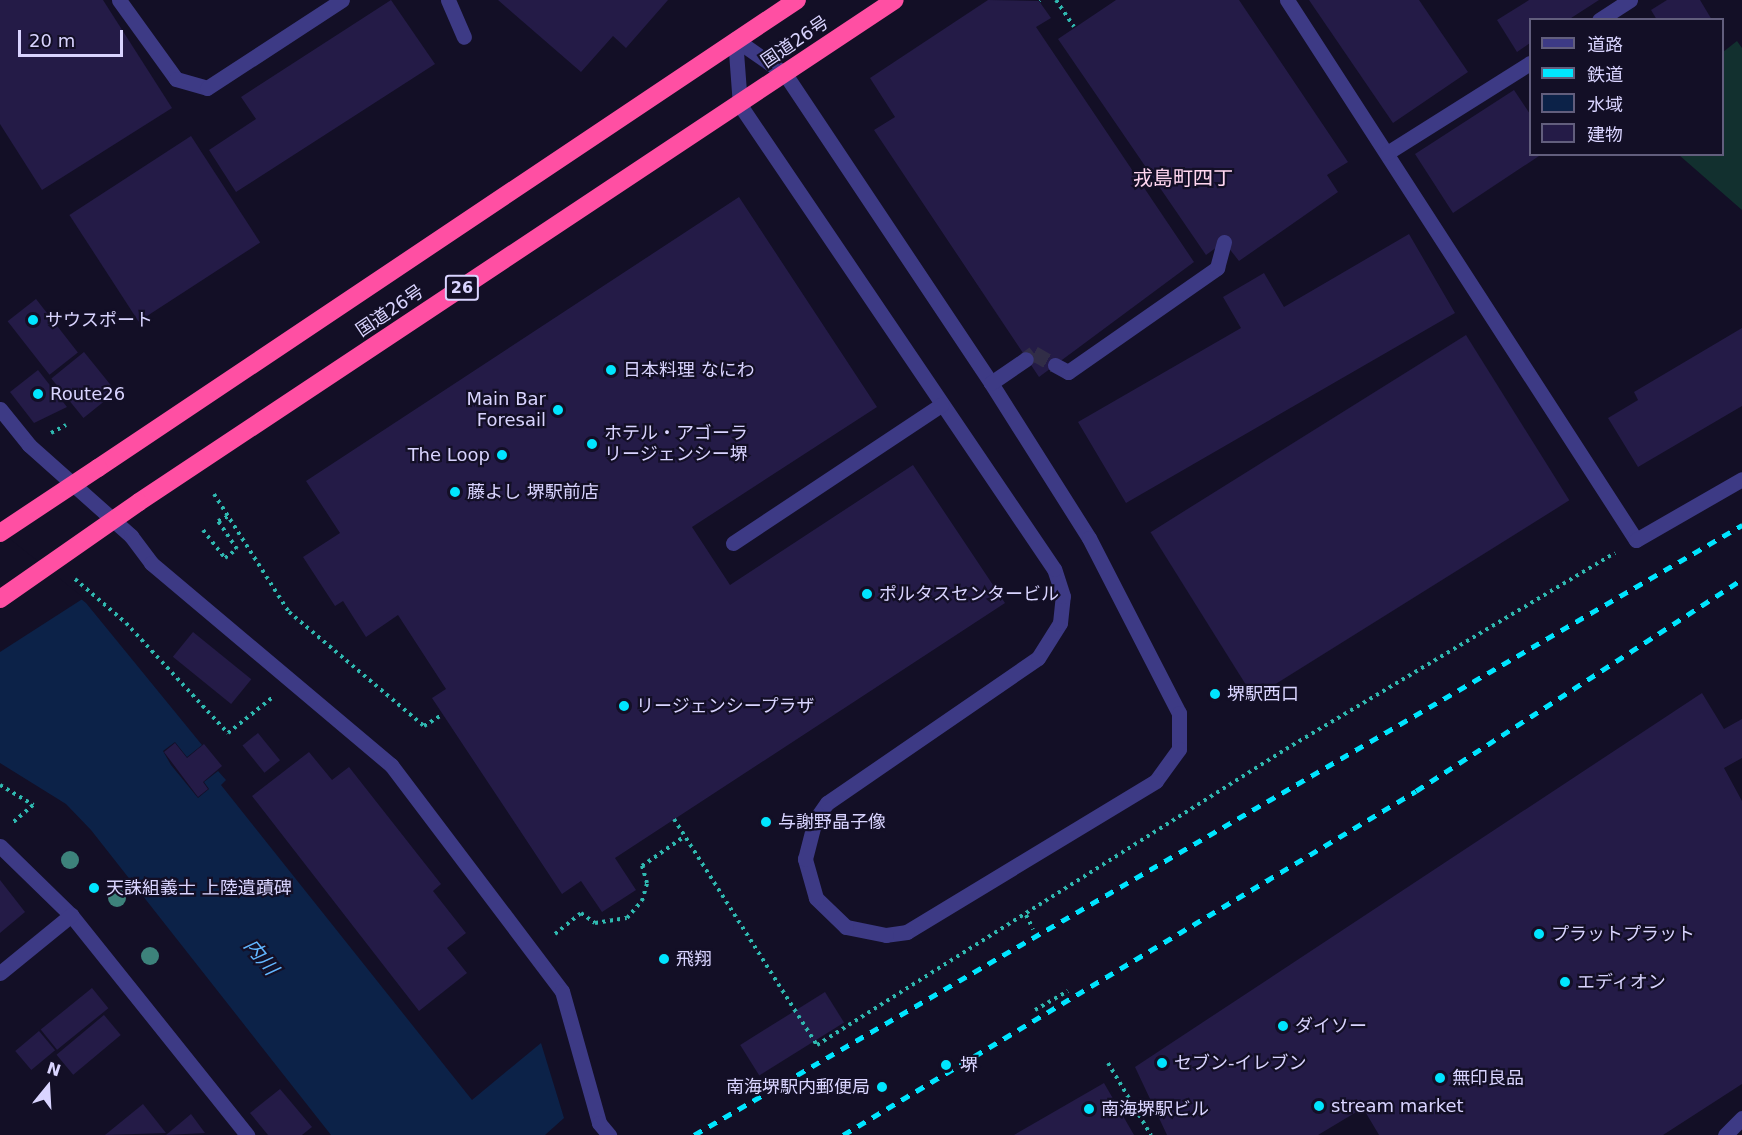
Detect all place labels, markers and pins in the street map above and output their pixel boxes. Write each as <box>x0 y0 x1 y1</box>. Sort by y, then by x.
place label: サウスポート <box>45 309 153 331</box>
marker: サウスポート <box>26 313 40 327</box>
place label: 日本料理 なにわ <box>623 359 755 381</box>
marker: 日本料理 なにわ <box>604 363 618 377</box>
place label: Route26 <box>50 383 125 405</box>
marker: Route26 <box>31 387 45 401</box>
place label: Main Bar Foresail <box>467 389 546 432</box>
marker: Main Bar Foresail <box>551 403 565 417</box>
place label: ホテル・アゴーラ リージェンシー堺 <box>604 423 748 466</box>
marker: ホテル・アゴーラ リージェンシー堺 <box>585 437 599 451</box>
place label: The Loop <box>408 444 490 466</box>
marker: The Loop <box>495 448 509 462</box>
place label: 藤よし 堺駅前店 <box>467 481 599 503</box>
marker: 藤よし 堺駅前店 <box>448 485 462 499</box>
place label: ポルタスセンタービル <box>879 583 1059 605</box>
marker: ポルタスセンタービル <box>860 587 874 601</box>
place label: 堺駅西口 <box>1227 683 1299 705</box>
marker: 堺駅西口 <box>1208 687 1222 701</box>
place label: リージェンシープラザ <box>636 695 816 717</box>
marker: リージェンシープラザ <box>617 699 631 713</box>
place label: 与謝野晶子像 <box>778 811 886 833</box>
marker: 与謝野晶子像 <box>759 815 773 829</box>
place label: 天誅組義士 上陸遺蹟碑 <box>106 877 292 899</box>
marker: 天誅組義士 上陸遺蹟碑 <box>87 881 101 895</box>
place label: プラットプラット <box>1551 923 1695 945</box>
marker: プラットプラット <box>1532 927 1546 941</box>
place label: 飛翔 <box>676 948 712 970</box>
marker: 飛翔 <box>657 952 671 966</box>
place label: エディオン <box>1577 971 1667 993</box>
marker: エディオン <box>1558 975 1572 989</box>
place label: ダイソー <box>1295 1015 1367 1037</box>
marker: ダイソー <box>1276 1019 1290 1033</box>
place label: セブン-イレブン <box>1174 1052 1306 1074</box>
place label: 堺 <box>960 1054 978 1076</box>
marker: 堺 <box>937 1056 955 1074</box>
marker: セブン-イレブン <box>1155 1056 1169 1070</box>
place label: 無印良品 <box>1452 1067 1524 1089</box>
marker: 無印良品 <box>1433 1071 1447 1085</box>
place label: 南海堺駅内郵便局 <box>726 1076 870 1098</box>
marker: 南海堺駅内郵便局 <box>875 1080 889 1094</box>
place label: stream market <box>1331 1095 1464 1117</box>
place label: 南海堺駅ビル <box>1101 1098 1209 1120</box>
marker: stream market <box>1312 1099 1326 1113</box>
marker: 南海堺駅ビル <box>1082 1102 1096 1116</box>

